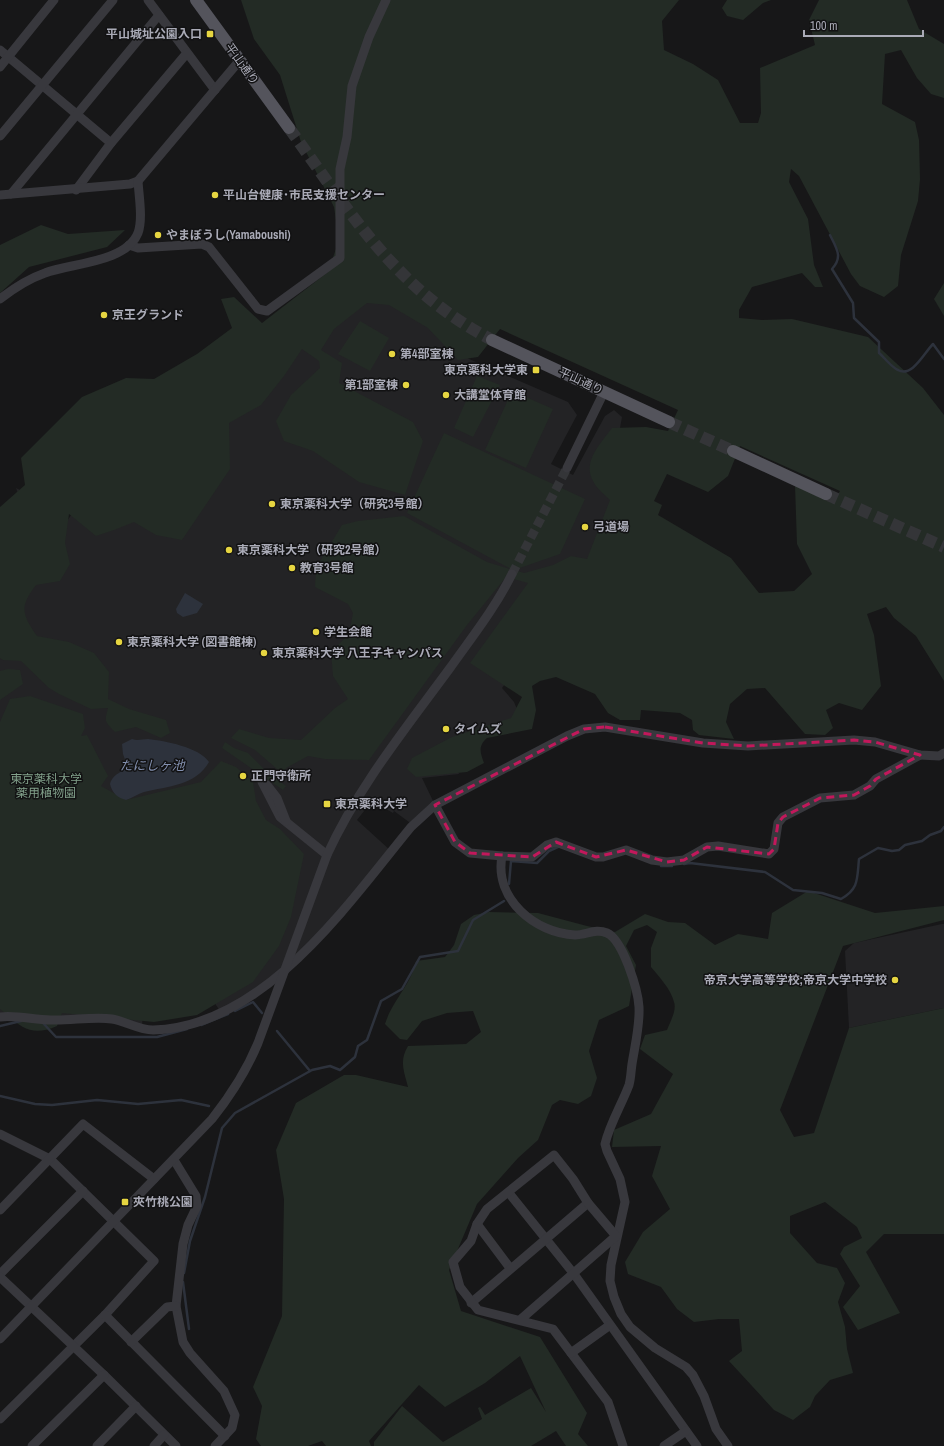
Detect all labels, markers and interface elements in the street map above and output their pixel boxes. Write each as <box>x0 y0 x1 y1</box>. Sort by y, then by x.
scale bar <box>804 12 923 38</box>
text: 100 m <box>810 18 837 34</box>
place label: 平山城址公園入口 <box>106 26 202 42</box>
marker: 平山城址公園入口 <box>205 29 215 39</box>
street label: 平山通り <box>221 40 263 88</box>
place label: 平山台健康･市民支援センター <box>223 187 385 203</box>
marker: 平山台健康･市民支援センター <box>210 190 220 200</box>
place label: やまぼうし(Yamaboushi) <box>166 227 291 243</box>
marker: やまぼうし(Yamaboushi) <box>153 230 163 240</box>
place label: 京王グランド <box>112 307 184 323</box>
marker: 京王グランド <box>99 310 109 320</box>
place label: 第4部室棟 <box>400 346 453 362</box>
marker: 第4部室棟 <box>387 349 397 359</box>
place label: 東京薬科大学東 <box>444 362 528 378</box>
street label: 平山通り <box>556 364 606 398</box>
marker: 東京薬科大学東 <box>531 365 541 375</box>
place label: 第1部室棟 <box>345 377 398 393</box>
marker: 第1部室棟 <box>401 380 411 390</box>
place label: 大講堂体育館 <box>454 387 526 403</box>
marker: 大講堂体育館 <box>441 390 451 400</box>
place label: 東京薬科大学（研究3号館） <box>280 496 429 512</box>
marker: 東京薬科大学（研究3号館） <box>267 499 277 509</box>
place label: 弓道場 <box>593 519 629 535</box>
marker: 弓道場 <box>580 522 590 532</box>
place label: 東京薬科大学（研究2号館） <box>237 542 386 558</box>
marker: 東京薬科大学（研究2号館） <box>224 545 234 555</box>
place label: 教育3号館 <box>300 560 353 576</box>
marker: 教育3号館 <box>287 563 297 573</box>
place label: 学生会館 <box>324 624 372 640</box>
marker: 学生会館 <box>311 627 321 637</box>
place label: 東京薬科大学 (図書館棟) <box>127 634 256 650</box>
marker: 東京薬科大学 (図書館棟) <box>114 637 124 647</box>
place label: 東京薬科大学 八王子キャンパス <box>272 645 443 661</box>
marker: 東京薬科大学 八王子キャンパス <box>259 648 269 658</box>
place label: タイムズ <box>454 721 502 737</box>
marker: タイムズ <box>441 724 451 734</box>
water label: たにしヶ池 <box>119 757 186 774</box>
place label: 正門守衛所 <box>251 768 311 784</box>
park label: 東京薬科大学 薬用植物園 <box>10 771 82 801</box>
marker: 正門守衛所 <box>238 771 248 781</box>
place label: 東京薬科大学 <box>335 796 407 812</box>
marker: 東京薬科大学 <box>322 799 332 809</box>
place label: 帝京大学高等学校;帝京大学中学校 <box>704 972 887 988</box>
marker: 帝京大学高等学校;帝京大学中学校 <box>890 975 900 985</box>
place label: 夾竹桃公園 <box>133 1194 193 1210</box>
marker: 夾竹桃公園 <box>120 1197 130 1207</box>

